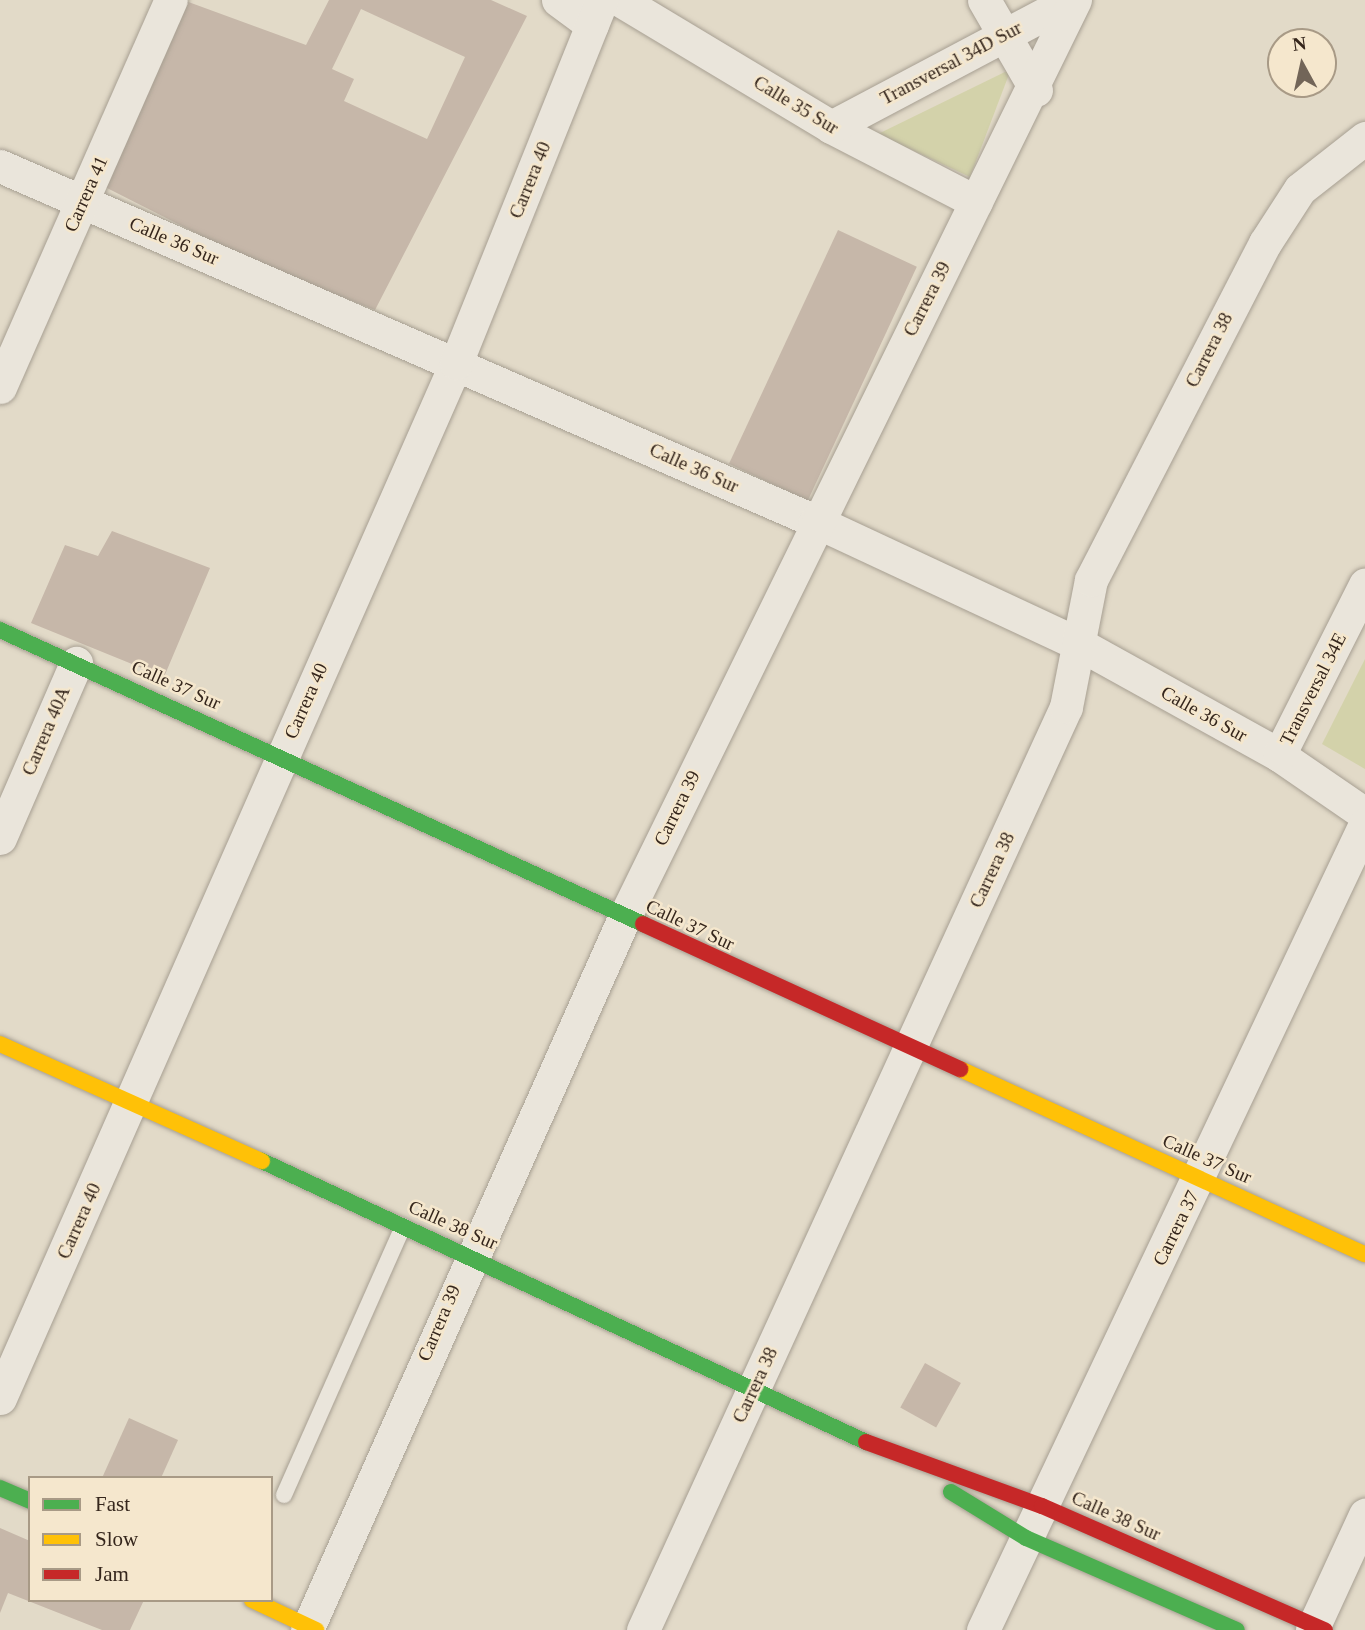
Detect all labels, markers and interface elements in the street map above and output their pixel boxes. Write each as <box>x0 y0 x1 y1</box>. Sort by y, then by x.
street label: Transversal 34D Sur <box>877 16 1025 110</box>
north arrow <box>1267 28 1337 98</box>
text: N <box>1291 32 1308 55</box>
street label: Calle 35 Sur <box>749 71 843 139</box>
street label: Carrera 40 <box>504 138 556 222</box>
street label: Carrera 41 <box>59 152 113 236</box>
street label: Calle 36 Sur <box>126 212 222 270</box>
street label: Carrera 39 <box>899 258 955 340</box>
street label: Carrera 38 <box>1181 309 1237 391</box>
street label: Calle 36 Sur <box>646 438 742 498</box>
street label: Transversal 34E <box>1275 629 1351 749</box>
street label: Calle 37 Sur <box>128 655 224 715</box>
street label: Carrera 40 <box>279 659 333 743</box>
street label: Calle 36 Sur <box>1157 681 1251 747</box>
street label: Carrera 40A <box>17 683 75 779</box>
street label: Carrera 39 <box>649 767 705 849</box>
street label: Carrera 38 <box>965 829 1019 911</box>
street label: Calle 37 Sur <box>642 895 738 955</box>
street label: Calle 37 Sur <box>1159 1129 1255 1189</box>
street label: Carrera 40 <box>52 1179 106 1263</box>
street label: Carrera 37 <box>1148 1187 1204 1269</box>
street label: Calle 38 Sur <box>405 1195 501 1255</box>
street label: Carrera 39 <box>413 1281 465 1365</box>
street label: Carrera 38 <box>728 1344 782 1426</box>
legend <box>28 1476 273 1602</box>
street label: Calle 38 Sur <box>1068 1486 1164 1546</box>
text: Fast <box>95 1492 130 1516</box>
text: Slow <box>95 1527 138 1551</box>
text: Jam <box>95 1562 129 1586</box>

